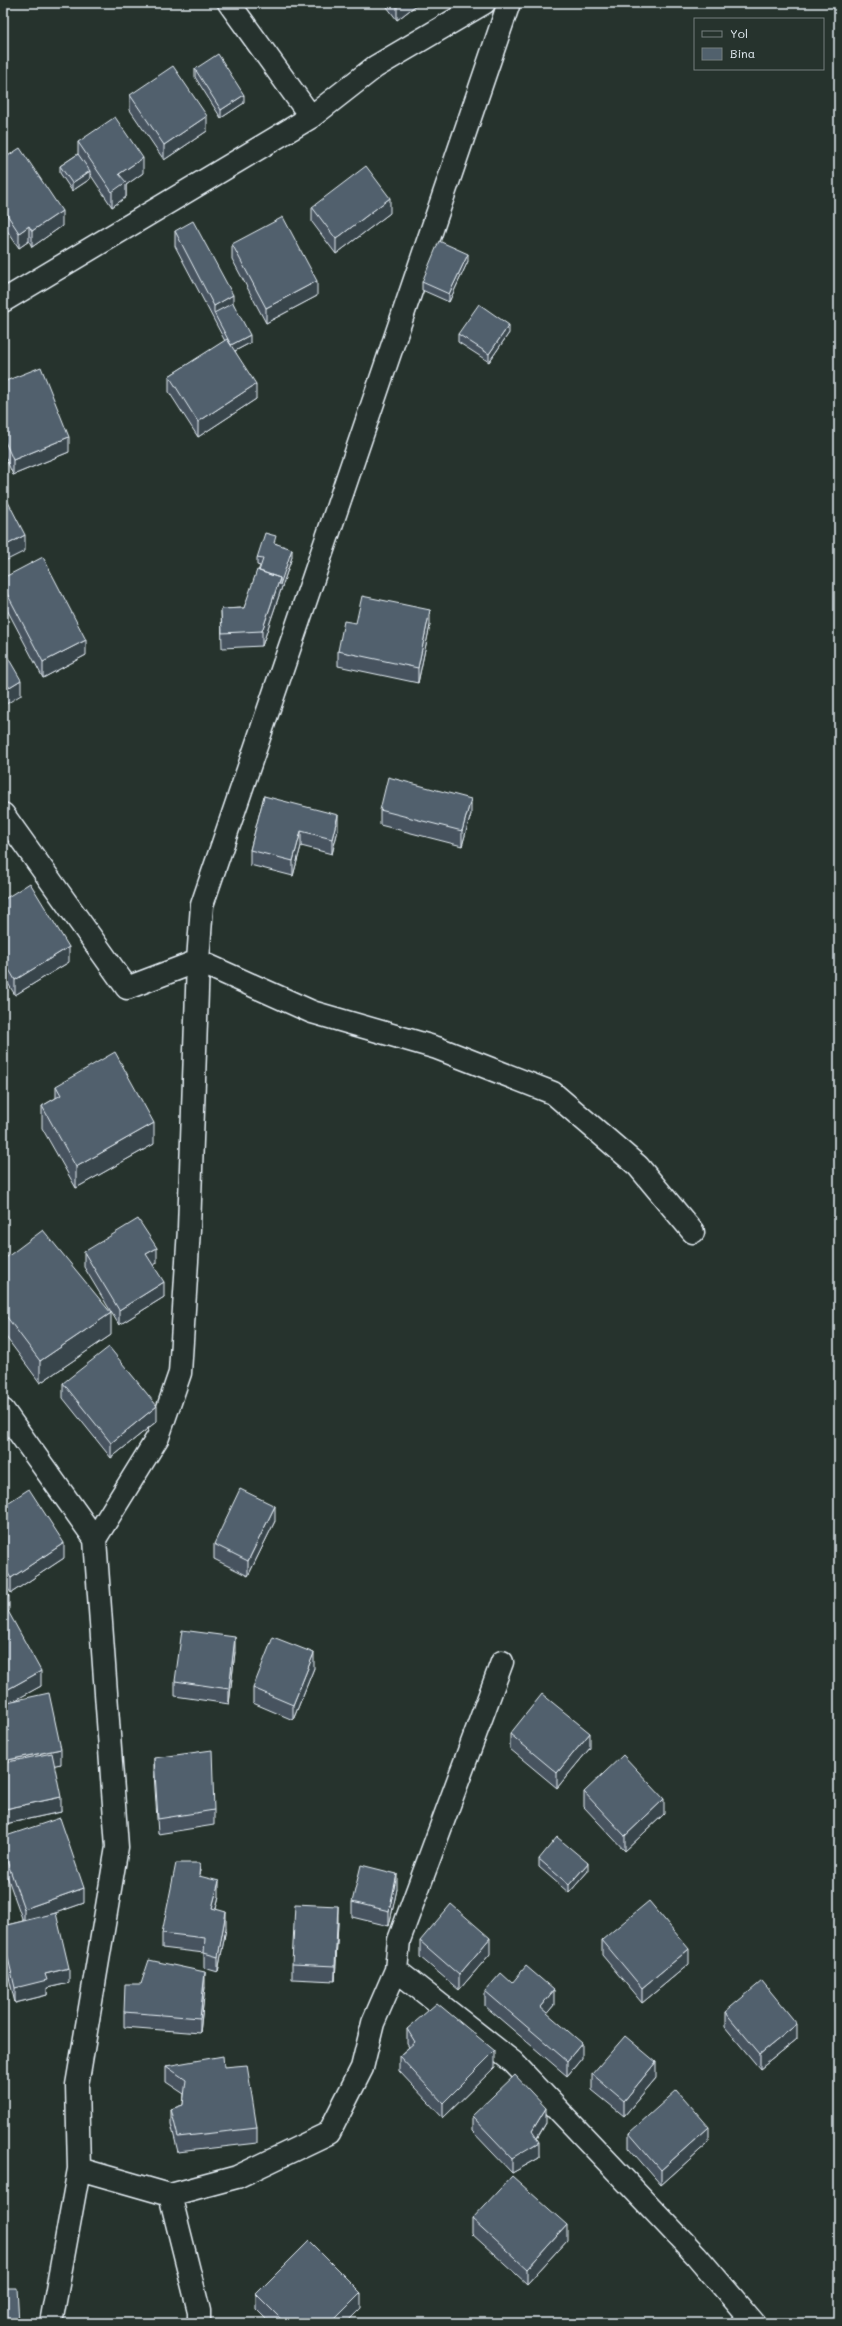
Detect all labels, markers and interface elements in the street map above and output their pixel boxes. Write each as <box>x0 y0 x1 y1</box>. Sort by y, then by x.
legend <box>694 18 824 70</box>
text: Yol <box>730 25 748 41</box>
text: Bina <box>730 45 755 61</box>

